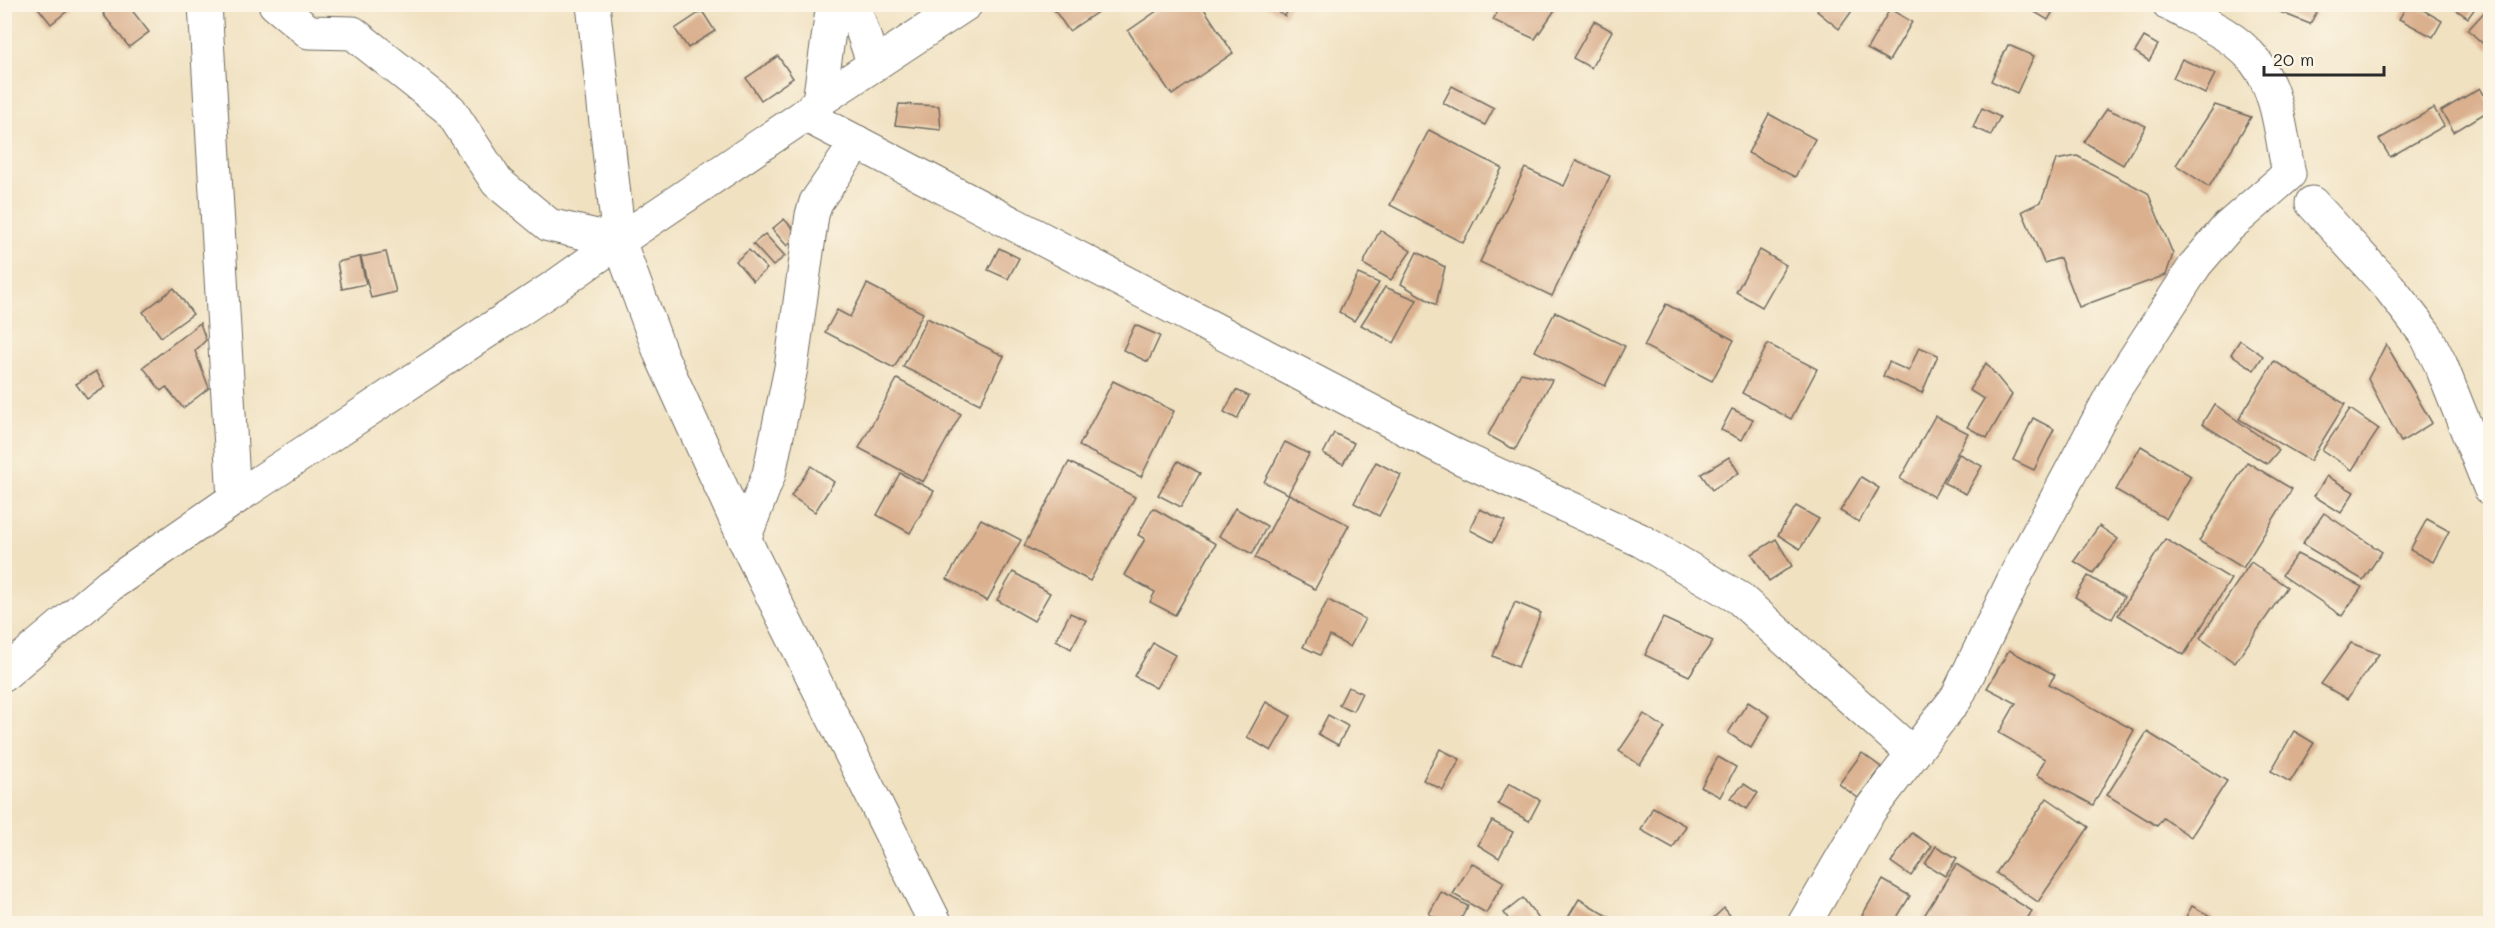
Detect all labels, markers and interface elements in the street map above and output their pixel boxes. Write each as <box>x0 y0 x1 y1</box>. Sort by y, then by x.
scale bar <box>2264 39 2384 77</box>
text: 20 m <box>2273 47 2314 71</box>

